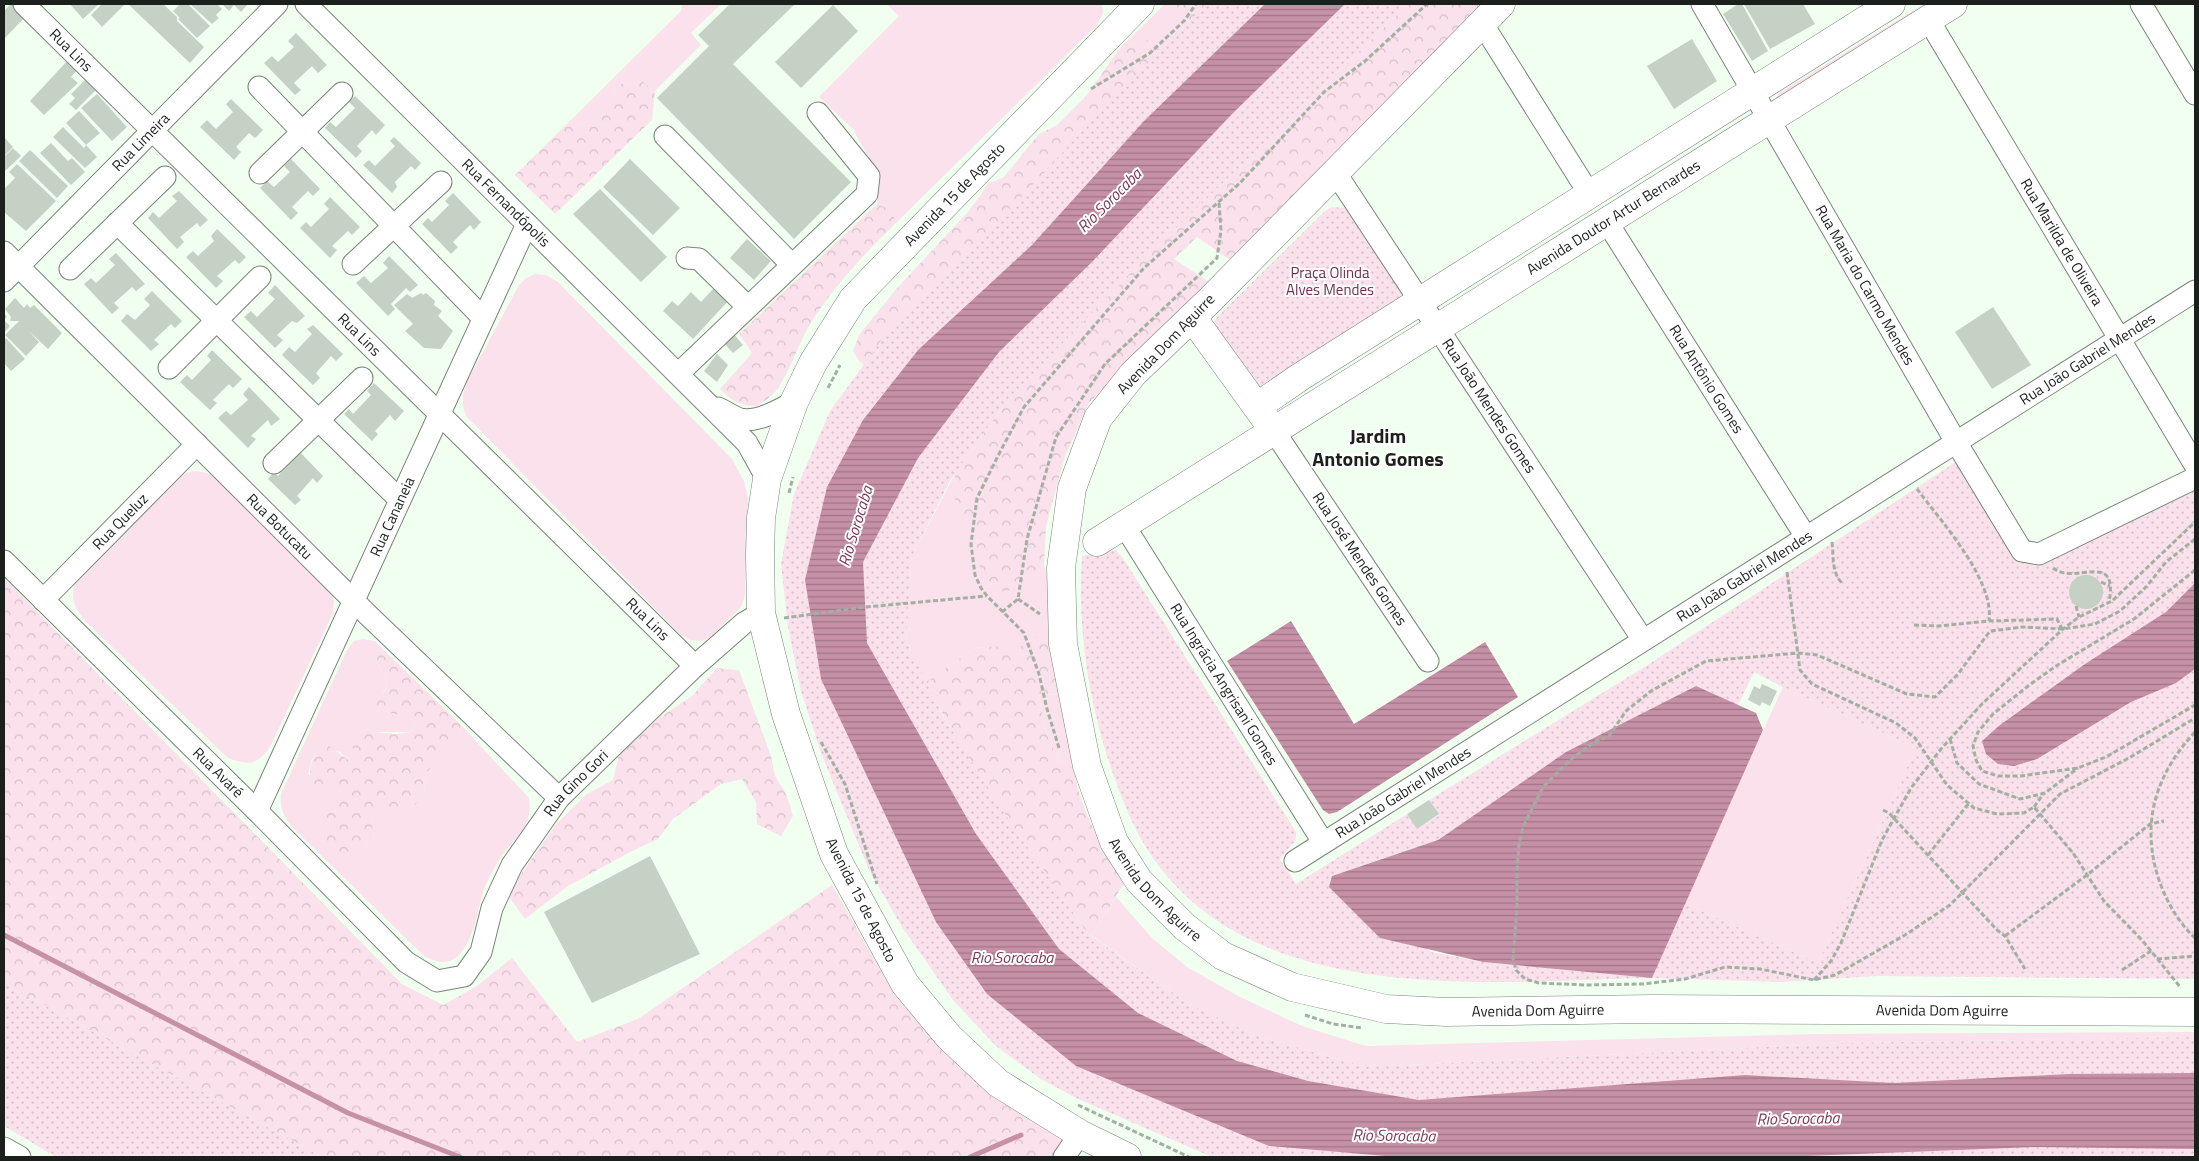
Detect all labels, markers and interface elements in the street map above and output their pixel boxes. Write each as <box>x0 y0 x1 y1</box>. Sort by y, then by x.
street label: Rua Lins <box>44 23 98 77</box>
street label: Rua Limeira <box>106 107 175 176</box>
street label: Avenida 15 de Agosto <box>898 137 1010 251</box>
street label: Rua Fernandópolis <box>456 153 556 252</box>
street label: Avenida Doutor Artur Bernardes <box>1522 154 1705 280</box>
water label: Rio Sorocaba <box>1071 162 1147 238</box>
street label: Rua Marilda de Oliveira <box>2015 174 2109 310</box>
street label: Rua Maria do Carmo Mendes <box>1810 200 1921 369</box>
park label: Praça Olinda Alves Mendes <box>1286 261 1374 301</box>
street label: Avenida Dom Aguirre <box>1111 288 1220 399</box>
street label: Rua Lins <box>333 307 387 361</box>
street label: Rua João Gabriel Mendes <box>2015 307 2160 410</box>
street label: Rua Antônio Gomes <box>1664 320 1750 438</box>
street label: Rua João Mendes Gomes <box>1437 334 1542 478</box>
district label: Jardim Antonio Gomes <box>1312 420 1444 474</box>
street label: Rua Cananeia <box>364 472 420 560</box>
water label: Rio Sorocaba <box>831 482 879 569</box>
street label: Rua José Mendes Gomes <box>1307 487 1413 630</box>
street label: Rua Queluz <box>87 488 153 555</box>
street label: Rua Botucatu <box>241 488 318 565</box>
street label: Rua João Gabriel Mendes <box>1672 524 1817 628</box>
street label: Rua Lins <box>621 592 675 646</box>
street label: Rua Ingrácia Angrisani Gomes <box>1165 598 1284 770</box>
street label: Rua João Gabriel Mendes <box>1330 740 1475 844</box>
street label: Rua Avaré <box>188 742 249 803</box>
street label: Rua Gino Gori <box>537 744 613 821</box>
street label: Avenida Dom Aguirre <box>1103 833 1207 947</box>
street label: Avenida 15 de Agosto <box>820 834 903 966</box>
water label: Rio Sorocaba <box>971 945 1054 969</box>
street label: Avenida Dom Aguirre <box>1472 998 1604 1023</box>
street label: Avenida Dom Aguirre <box>1876 998 2008 1022</box>
water label: Rio Sorocaba <box>1756 1105 1841 1131</box>
water label: Rio Sorocaba <box>1352 1122 1437 1148</box>

